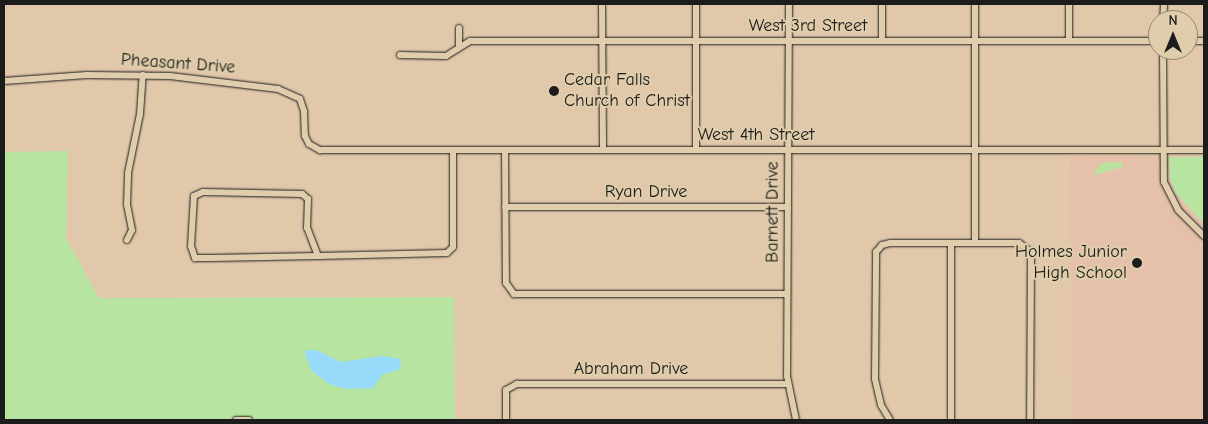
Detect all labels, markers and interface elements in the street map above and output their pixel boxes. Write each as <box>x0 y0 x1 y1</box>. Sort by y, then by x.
north arrow <box>1148 10 1198 60</box>
text: N <box>1168 12 1178 29</box>
street label: West 3rd Street <box>749 15 867 37</box>
street label: Pheasant Drive <box>120 49 236 79</box>
place label: Cedar Falls Church of Christ <box>564 70 690 112</box>
marker: Cedar Falls Church of Christ <box>548 85 560 97</box>
street label: West 4th Street <box>698 124 814 146</box>
street label: Barnett Drive <box>762 161 784 263</box>
street label: Ryan Drive <box>605 181 687 203</box>
place label: Holmes Junior High School <box>1015 242 1127 284</box>
marker: Holmes Junior High School <box>1131 257 1143 269</box>
street label: Abraham Drive <box>574 358 688 380</box>

